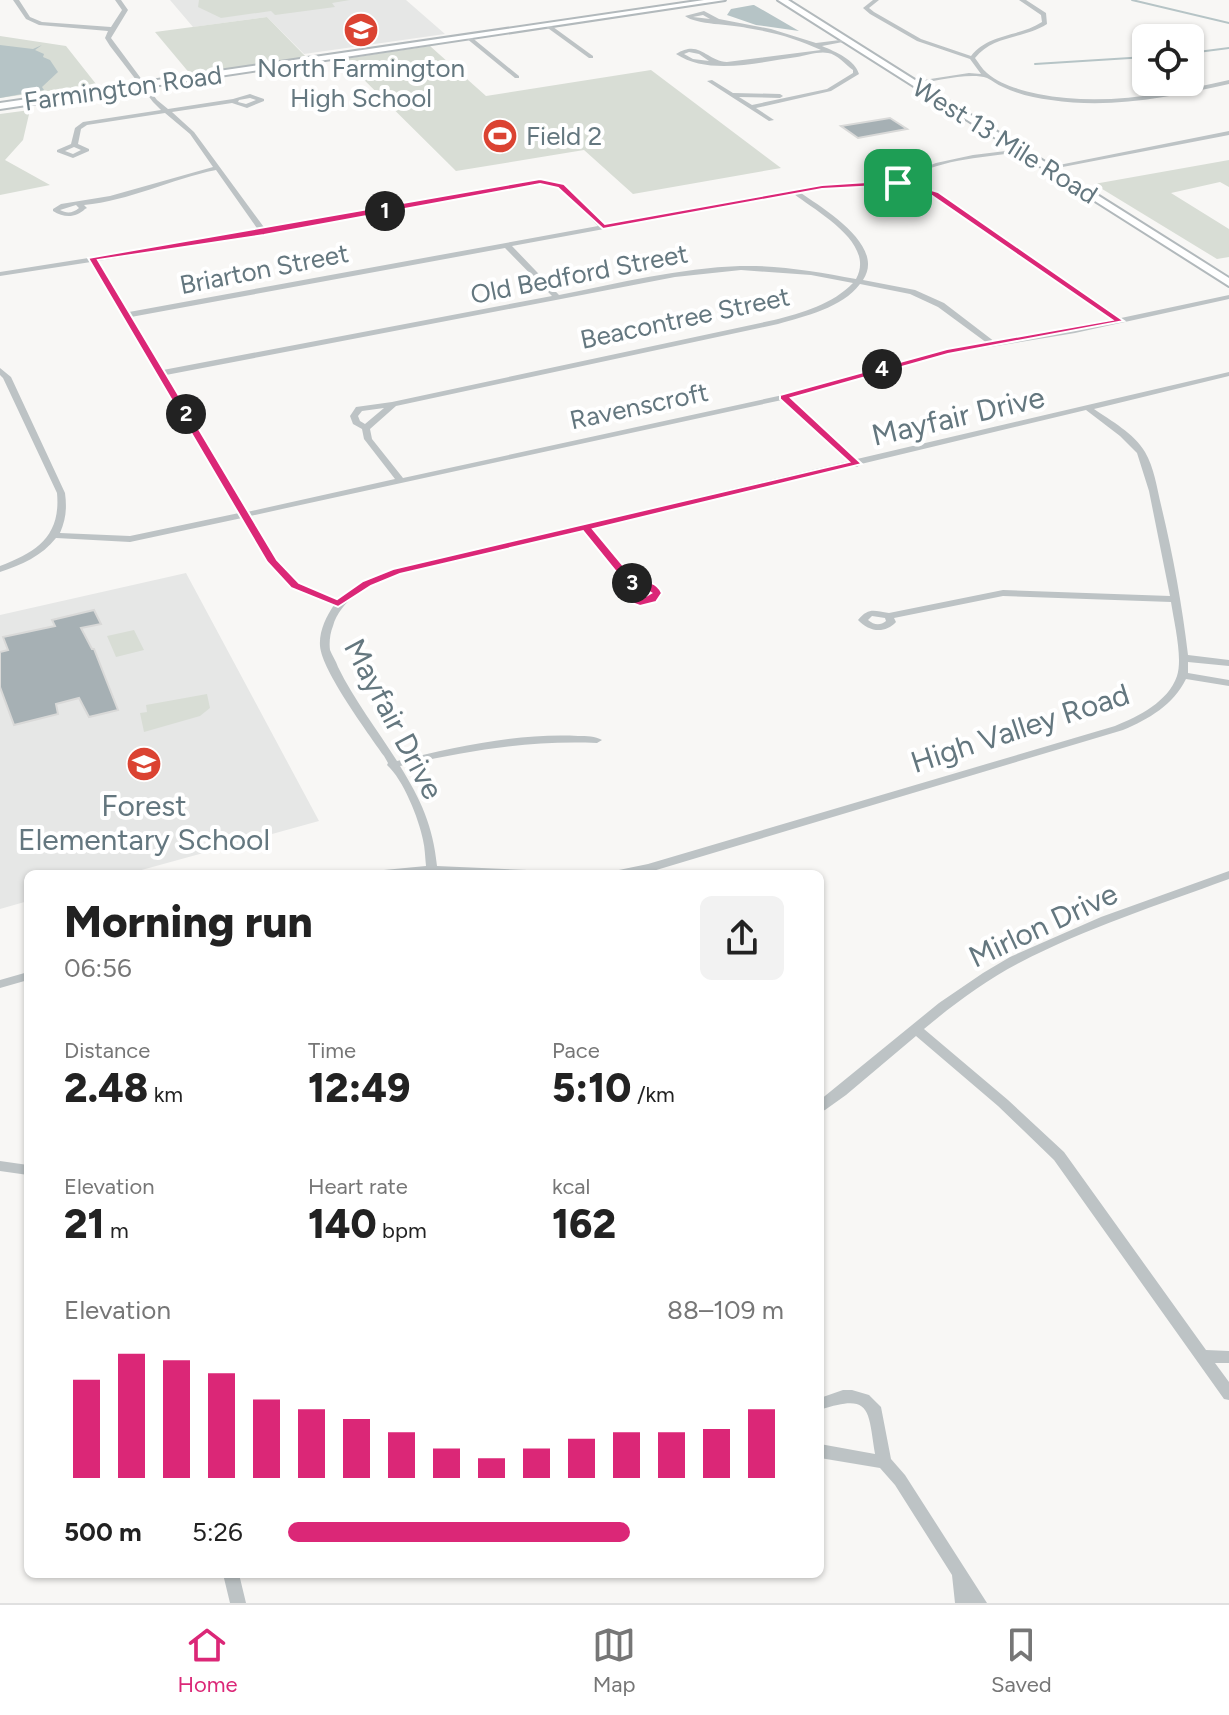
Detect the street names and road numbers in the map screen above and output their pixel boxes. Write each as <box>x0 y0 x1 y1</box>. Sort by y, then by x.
street label: Farmington Road <box>22 58 224 118</box>
street label: West 13 Mile Road <box>907 71 1103 211</box>
street label: Briarton Street <box>177 237 351 301</box>
street label: Old Bedford Street <box>468 237 691 311</box>
street label: Beacontree Street <box>577 280 793 356</box>
street label: Ravenscroft <box>567 376 711 436</box>
street label: Mayfair Drive <box>868 378 1048 454</box>
street label: Mayfair Drive <box>336 632 452 806</box>
street label: High Valley Road <box>906 675 1134 781</box>
street label: Mirlon Drive <box>963 874 1123 976</box>

